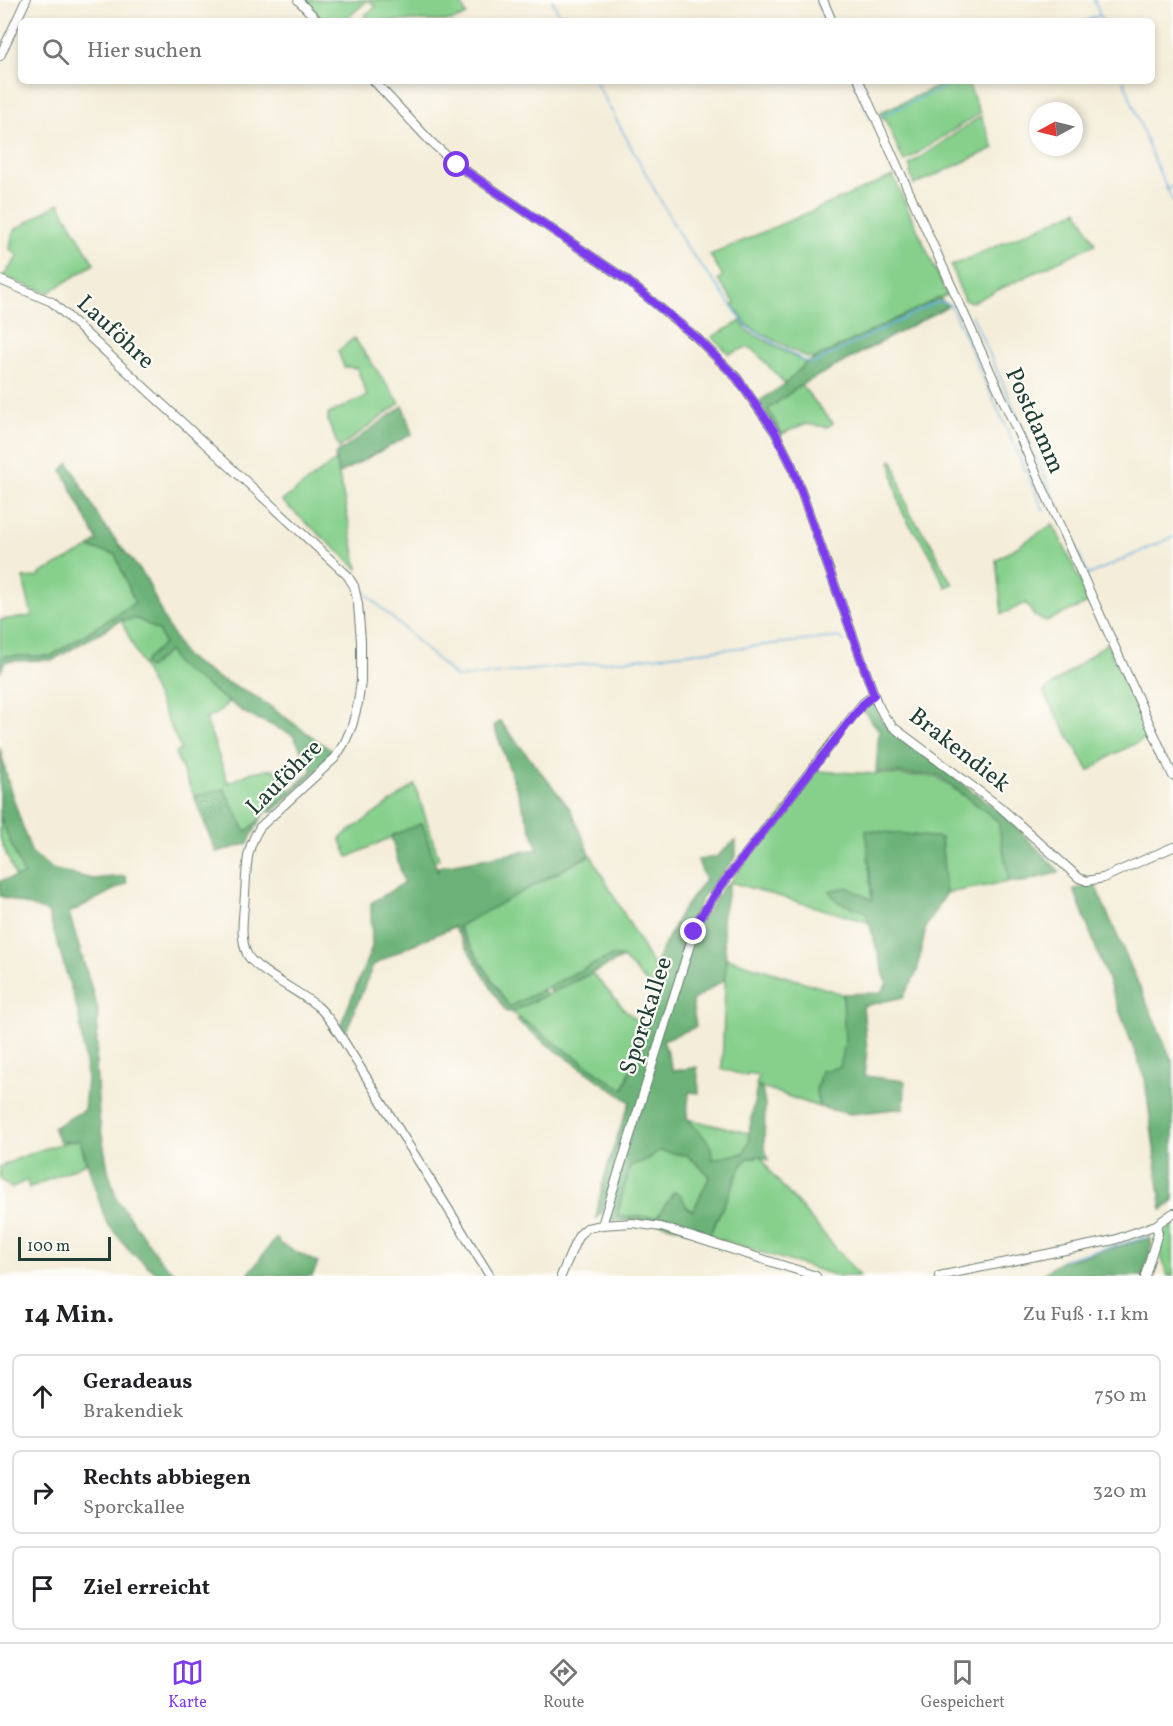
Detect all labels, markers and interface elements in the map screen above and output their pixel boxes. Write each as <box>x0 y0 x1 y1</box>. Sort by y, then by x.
search box <box>18 18 1155 84</box>
icon: search <box>39 35 72 68</box>
text: Hier suchen <box>87 36 202 67</box>
north arrow <box>1029 102 1083 156</box>
route start <box>443 151 469 177</box>
street label: Lauföhre <box>68 288 162 378</box>
street label: Postdamm <box>996 363 1072 479</box>
street label: Brakendiek <box>901 700 1017 802</box>
street label: Lauföhre <box>239 732 331 824</box>
route end <box>680 918 706 944</box>
street label: Sporckallee <box>612 953 682 1079</box>
scale bar <box>18 1234 111 1262</box>
text: 100 m <box>27 1236 70 1258</box>
text: 14 Min. <box>24 1297 114 1333</box>
text: Zu Fuß · 1.1 km <box>1022 1301 1149 1329</box>
text: Geradeaus <box>83 1367 193 1398</box>
icon: ahead <box>26 1380 59 1413</box>
text: 750 m <box>1094 1382 1147 1410</box>
text: Brakendiek <box>83 1398 184 1426</box>
text: Rechts abbiegen <box>83 1463 251 1494</box>
icon: right <box>26 1476 59 1509</box>
text: 320 m <box>1092 1478 1147 1506</box>
text: Sporckallee <box>83 1494 185 1522</box>
icon: arrive <box>26 1572 59 1605</box>
text: Ziel erreicht <box>83 1573 210 1604</box>
tab: Karte <box>168 1656 207 1714</box>
tab: Route <box>543 1656 584 1714</box>
tab: Gespeichert <box>921 1656 1005 1714</box>

